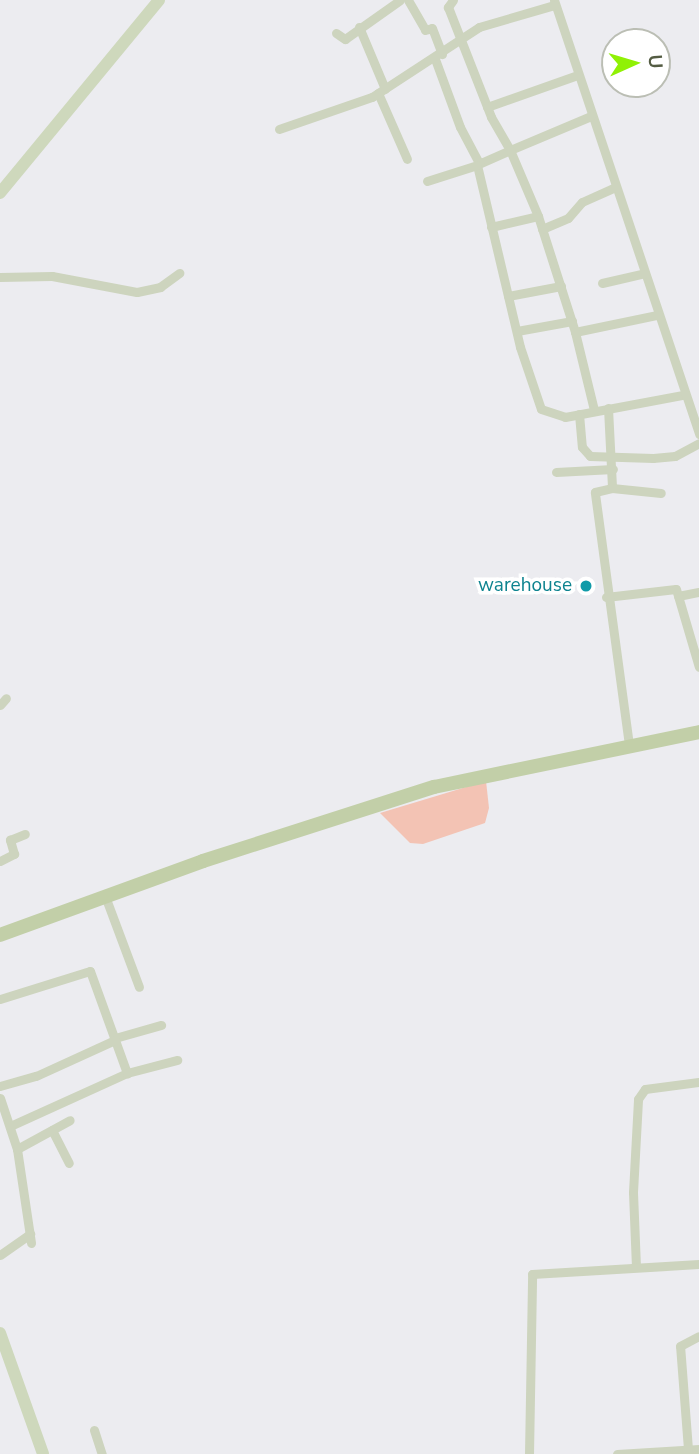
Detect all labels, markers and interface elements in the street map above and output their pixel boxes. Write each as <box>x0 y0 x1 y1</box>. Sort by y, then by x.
north arrow <box>601 28 671 98</box>
text: U <box>641 54 668 70</box>
place label: warehouse <box>478 575 572 597</box>
marker: warehouse <box>578 578 594 594</box>

